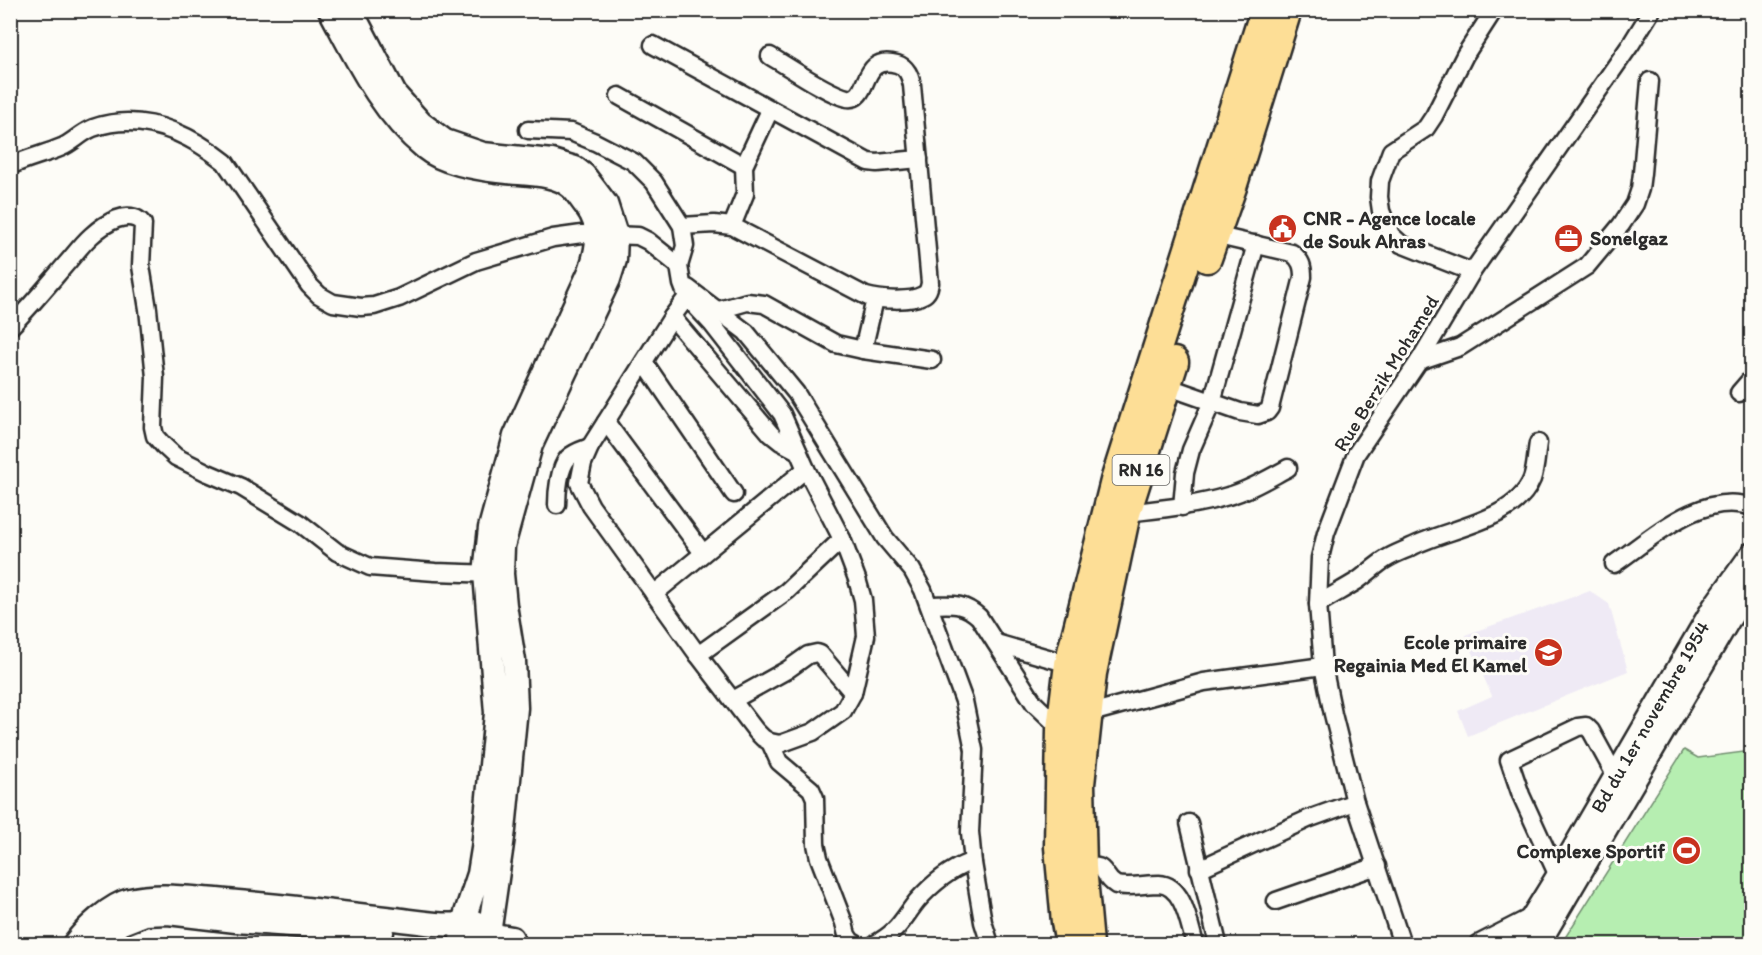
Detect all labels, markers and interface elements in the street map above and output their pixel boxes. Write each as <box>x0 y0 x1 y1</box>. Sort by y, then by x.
place label: CNR - Agence locale de Souk Ahras <box>1303 206 1476 253</box>
public building icon: CNR - Agence locale de Souk Ahras <box>1266 213 1298 245</box>
office icon: Sonelgaz <box>1553 222 1585 254</box>
place label: Sonelgaz <box>1590 226 1669 251</box>
street label: Rue Berzik Mohamed <box>1328 290 1444 456</box>
road number: RN 16 <box>1112 455 1170 485</box>
street label: Bd du 1er novembre 1954 <box>1585 617 1715 817</box>
place label: Ecole primaire Regainia Med El Kamel <box>1334 630 1527 678</box>
school or university icon: Ecole primaire Regainia Med El Kamel <box>1532 637 1564 669</box>
sports icon: Complexe Sportif <box>1670 835 1702 867</box>
place label: Complexe Sportif <box>1517 839 1665 864</box>

